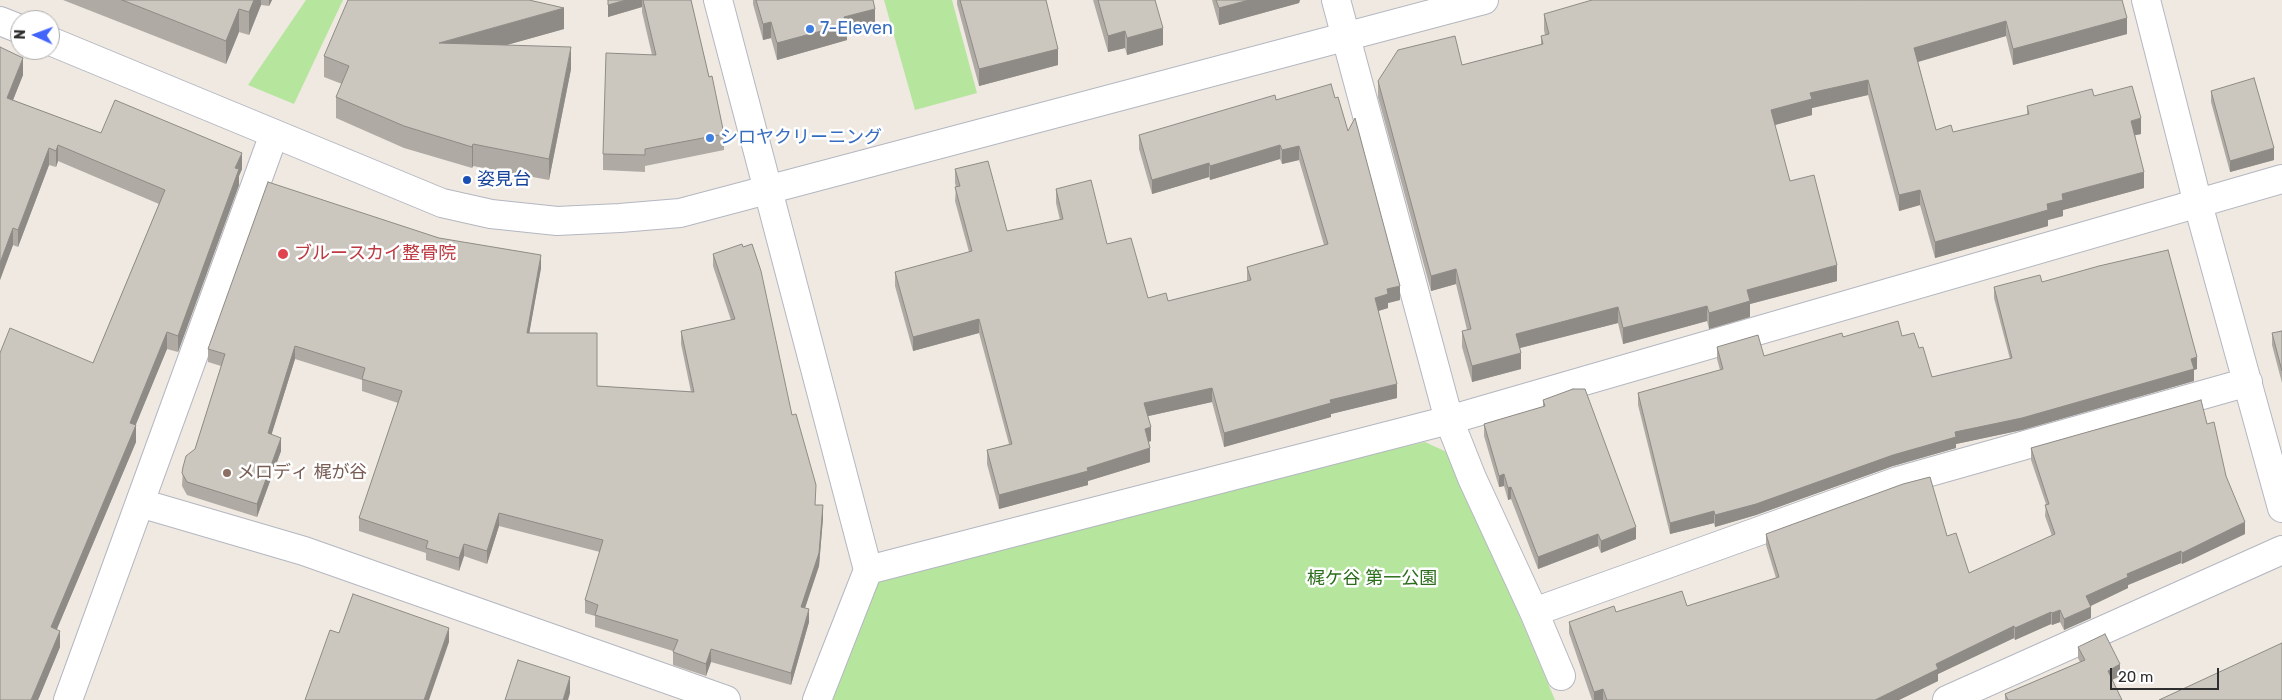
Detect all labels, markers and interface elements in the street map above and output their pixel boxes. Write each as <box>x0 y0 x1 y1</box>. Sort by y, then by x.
north arrow <box>10 10 60 60</box>
place label: 7-Eleven <box>820 18 893 40</box>
marker: 7-Eleven <box>804 23 816 35</box>
text: N <box>12 29 29 40</box>
place label: シロヤクリーニング <box>720 127 882 149</box>
marker: シロヤクリーニング <box>704 132 716 144</box>
place label: 姿見台 <box>477 169 531 191</box>
marker: 姿見台 <box>461 174 473 186</box>
place label: ブルースカイ整骨院 <box>294 243 456 265</box>
marker: ブルースカイ整骨院 <box>276 247 290 261</box>
place label: メロディ 梶が谷 <box>237 462 367 484</box>
marker: メロディ 梶が谷 <box>221 467 233 479</box>
park label: 梶ケ谷 第一公園 <box>1307 568 1437 590</box>
scale bar <box>2112 658 2221 690</box>
text: 20 m <box>2118 668 2153 686</box>

